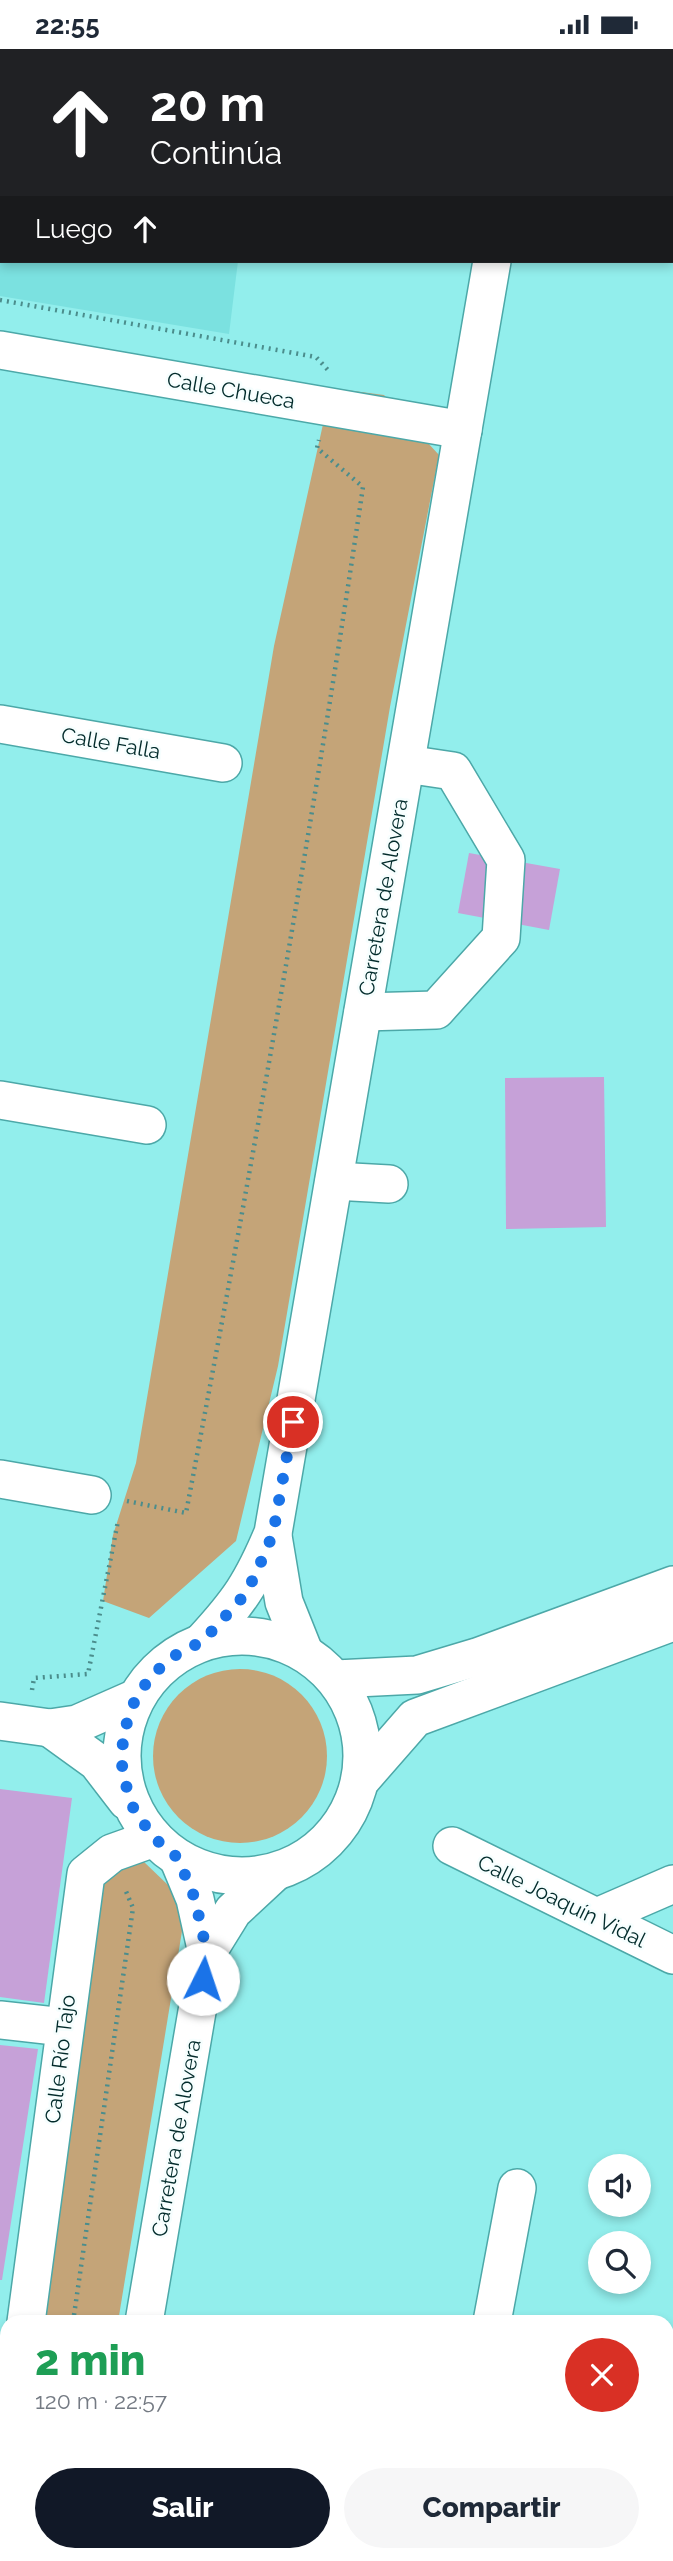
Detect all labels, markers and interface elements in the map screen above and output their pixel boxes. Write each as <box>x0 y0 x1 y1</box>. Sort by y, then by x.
text: 22:55 <box>35 10 100 40</box>
text: 20 m <box>150 75 265 132</box>
icon: ahead <box>35 77 126 168</box>
text: Continúa <box>150 134 282 171</box>
icon: ahead <box>126 210 164 248</box>
text: Luego <box>35 214 112 244</box>
street label: Calle Chueca <box>165 366 297 414</box>
street label: Calle Falla <box>59 722 163 764</box>
street label: Carretera de Alovera <box>353 796 413 998</box>
pin <box>263 1392 323 1452</box>
icon: arrive <box>274 1403 312 1441</box>
street label: Calle Joaquín Vidal <box>474 1849 651 1953</box>
position arrow <box>166 1942 240 2016</box>
street label: Calle Río Tajo <box>40 1993 80 2125</box>
street label: Carretera de Alovera <box>146 2037 206 2239</box>
map controls <box>588 2154 651 2294</box>
button: sound <box>588 2154 651 2217</box>
button: search <box>588 2231 651 2294</box>
text: 2 min <box>35 2336 145 2385</box>
button: close <box>565 2338 639 2412</box>
text: 120 m · 22:57 <box>35 2387 167 2414</box>
button: Salir <box>35 2468 330 2548</box>
button: Compartir <box>344 2468 639 2548</box>

